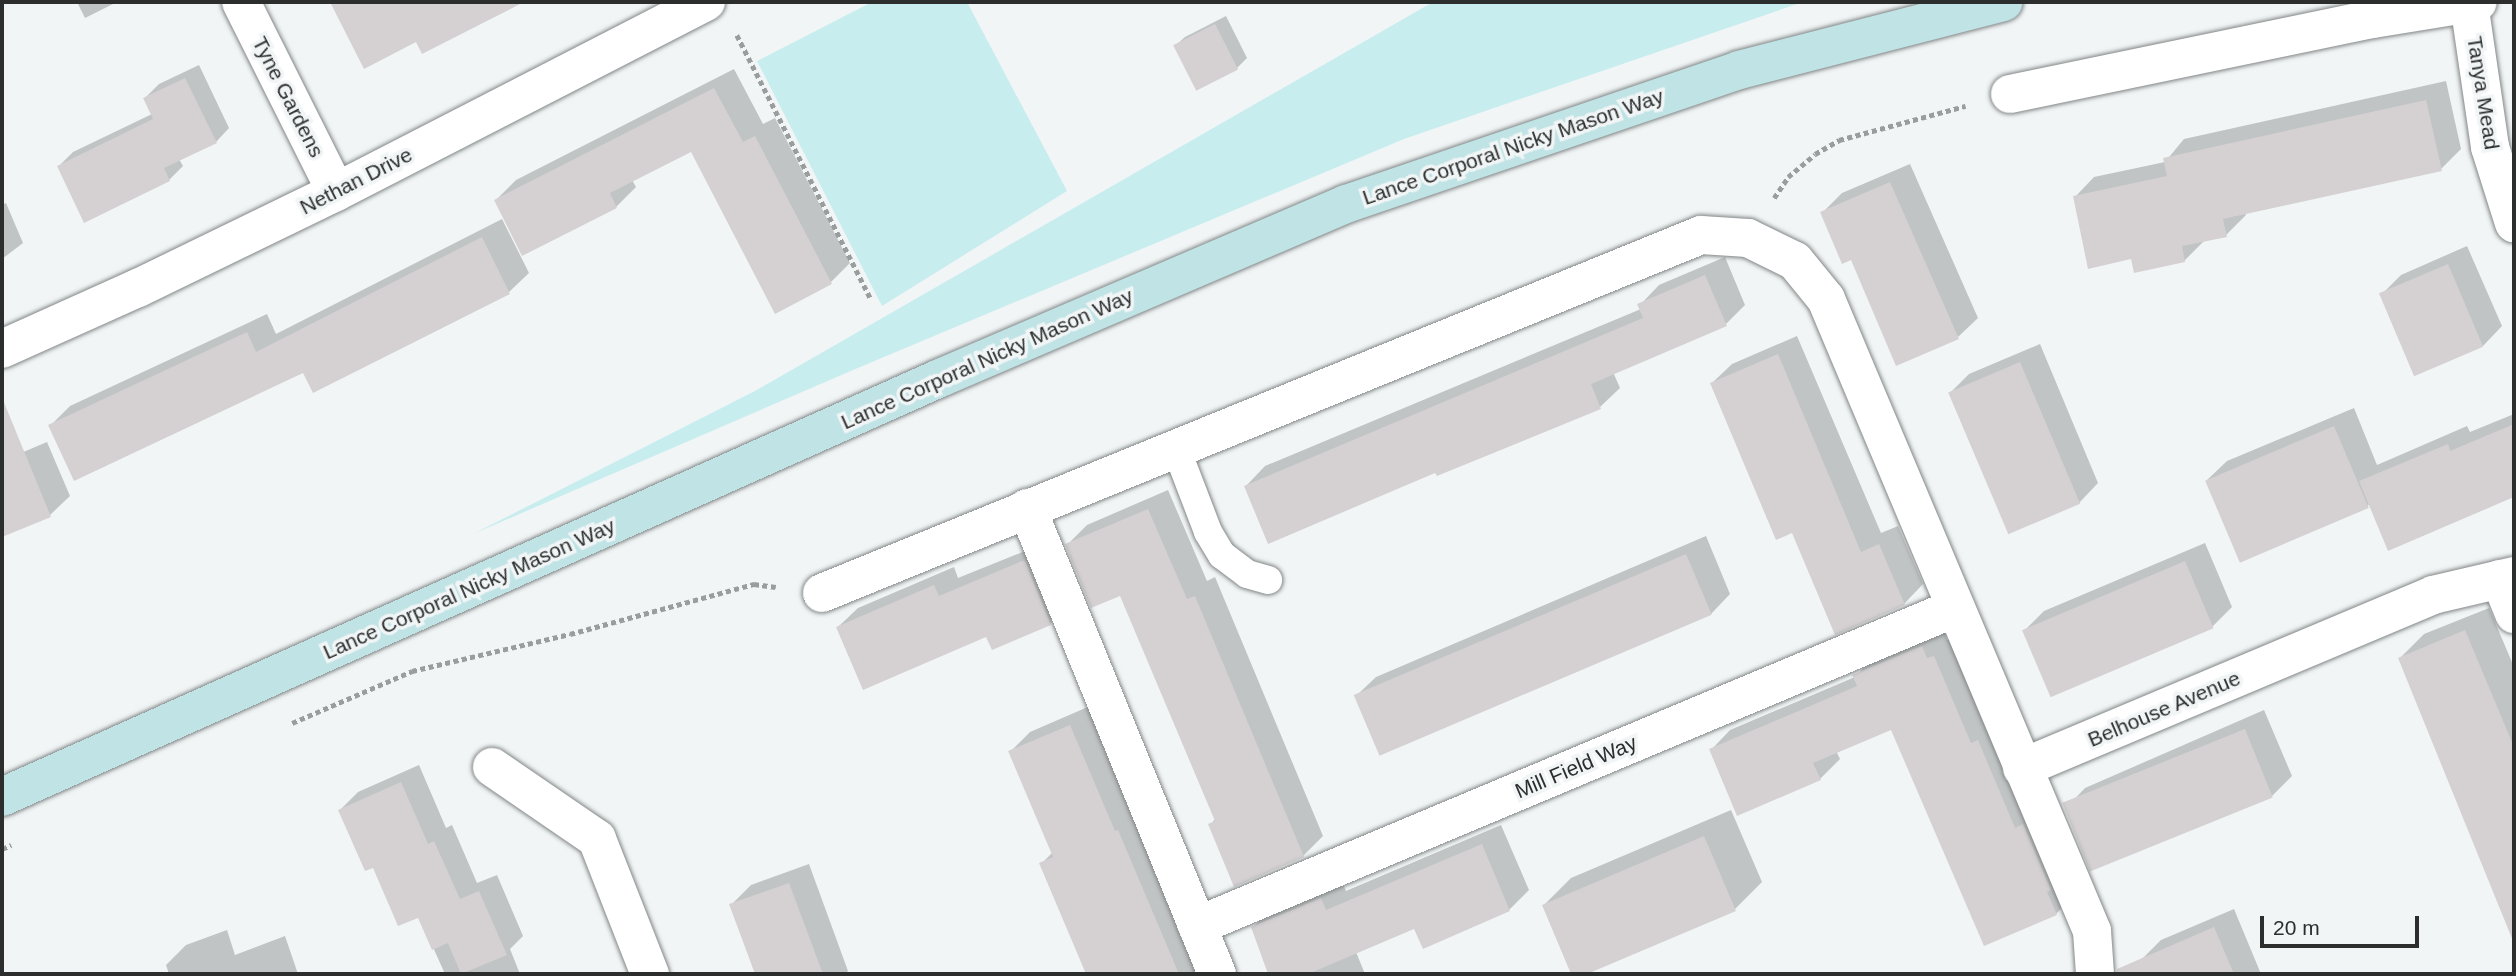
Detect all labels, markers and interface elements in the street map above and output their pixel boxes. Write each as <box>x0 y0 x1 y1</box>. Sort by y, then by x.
street label: Tyne Gardens <box>247 33 329 161</box>
street label: Tanya Mead <box>2462 35 2504 151</box>
street label: Lance Corporal Nicky Mason Way <box>1359 84 1667 210</box>
street label: Nethan Drive <box>296 142 416 220</box>
street label: Lance Corporal Nicky Mason Way <box>837 283 1137 435</box>
street label: Lance Corporal Nicky Mason Way <box>319 513 619 665</box>
street label: Belhouse Avenue <box>2083 665 2245 753</box>
street label: Mill Field Way <box>1511 730 1641 804</box>
scale bar <box>2264 902 2423 946</box>
text: 20 m <box>2273 916 2320 939</box>

